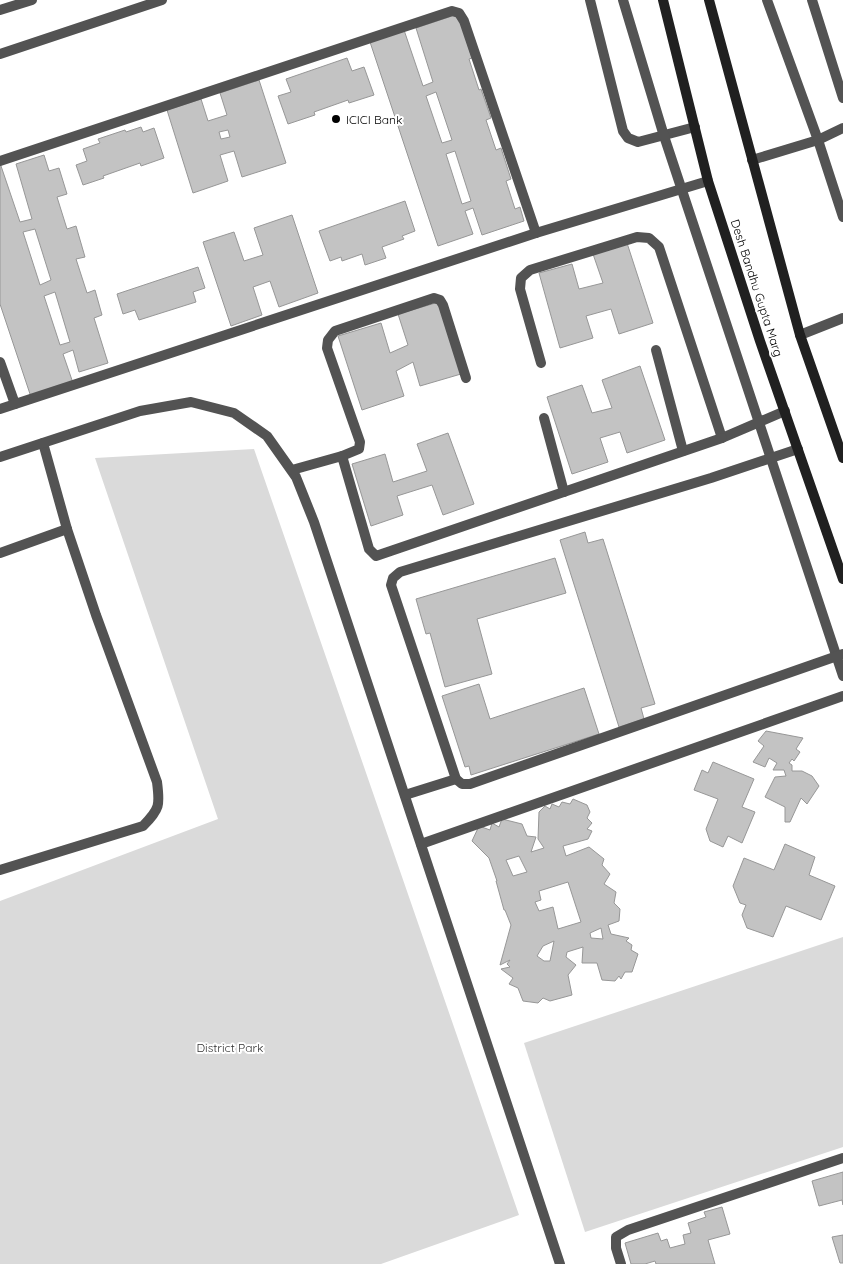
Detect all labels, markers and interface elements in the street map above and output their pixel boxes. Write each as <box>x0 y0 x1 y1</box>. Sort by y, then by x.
place label: ICICI Bank <box>346 112 402 127</box>
marker: ICICI Bank <box>330 113 342 125</box>
street label: Desh Bandhu Gupta Marg <box>728 217 786 359</box>
park label: District Park <box>196 1040 264 1055</box>

